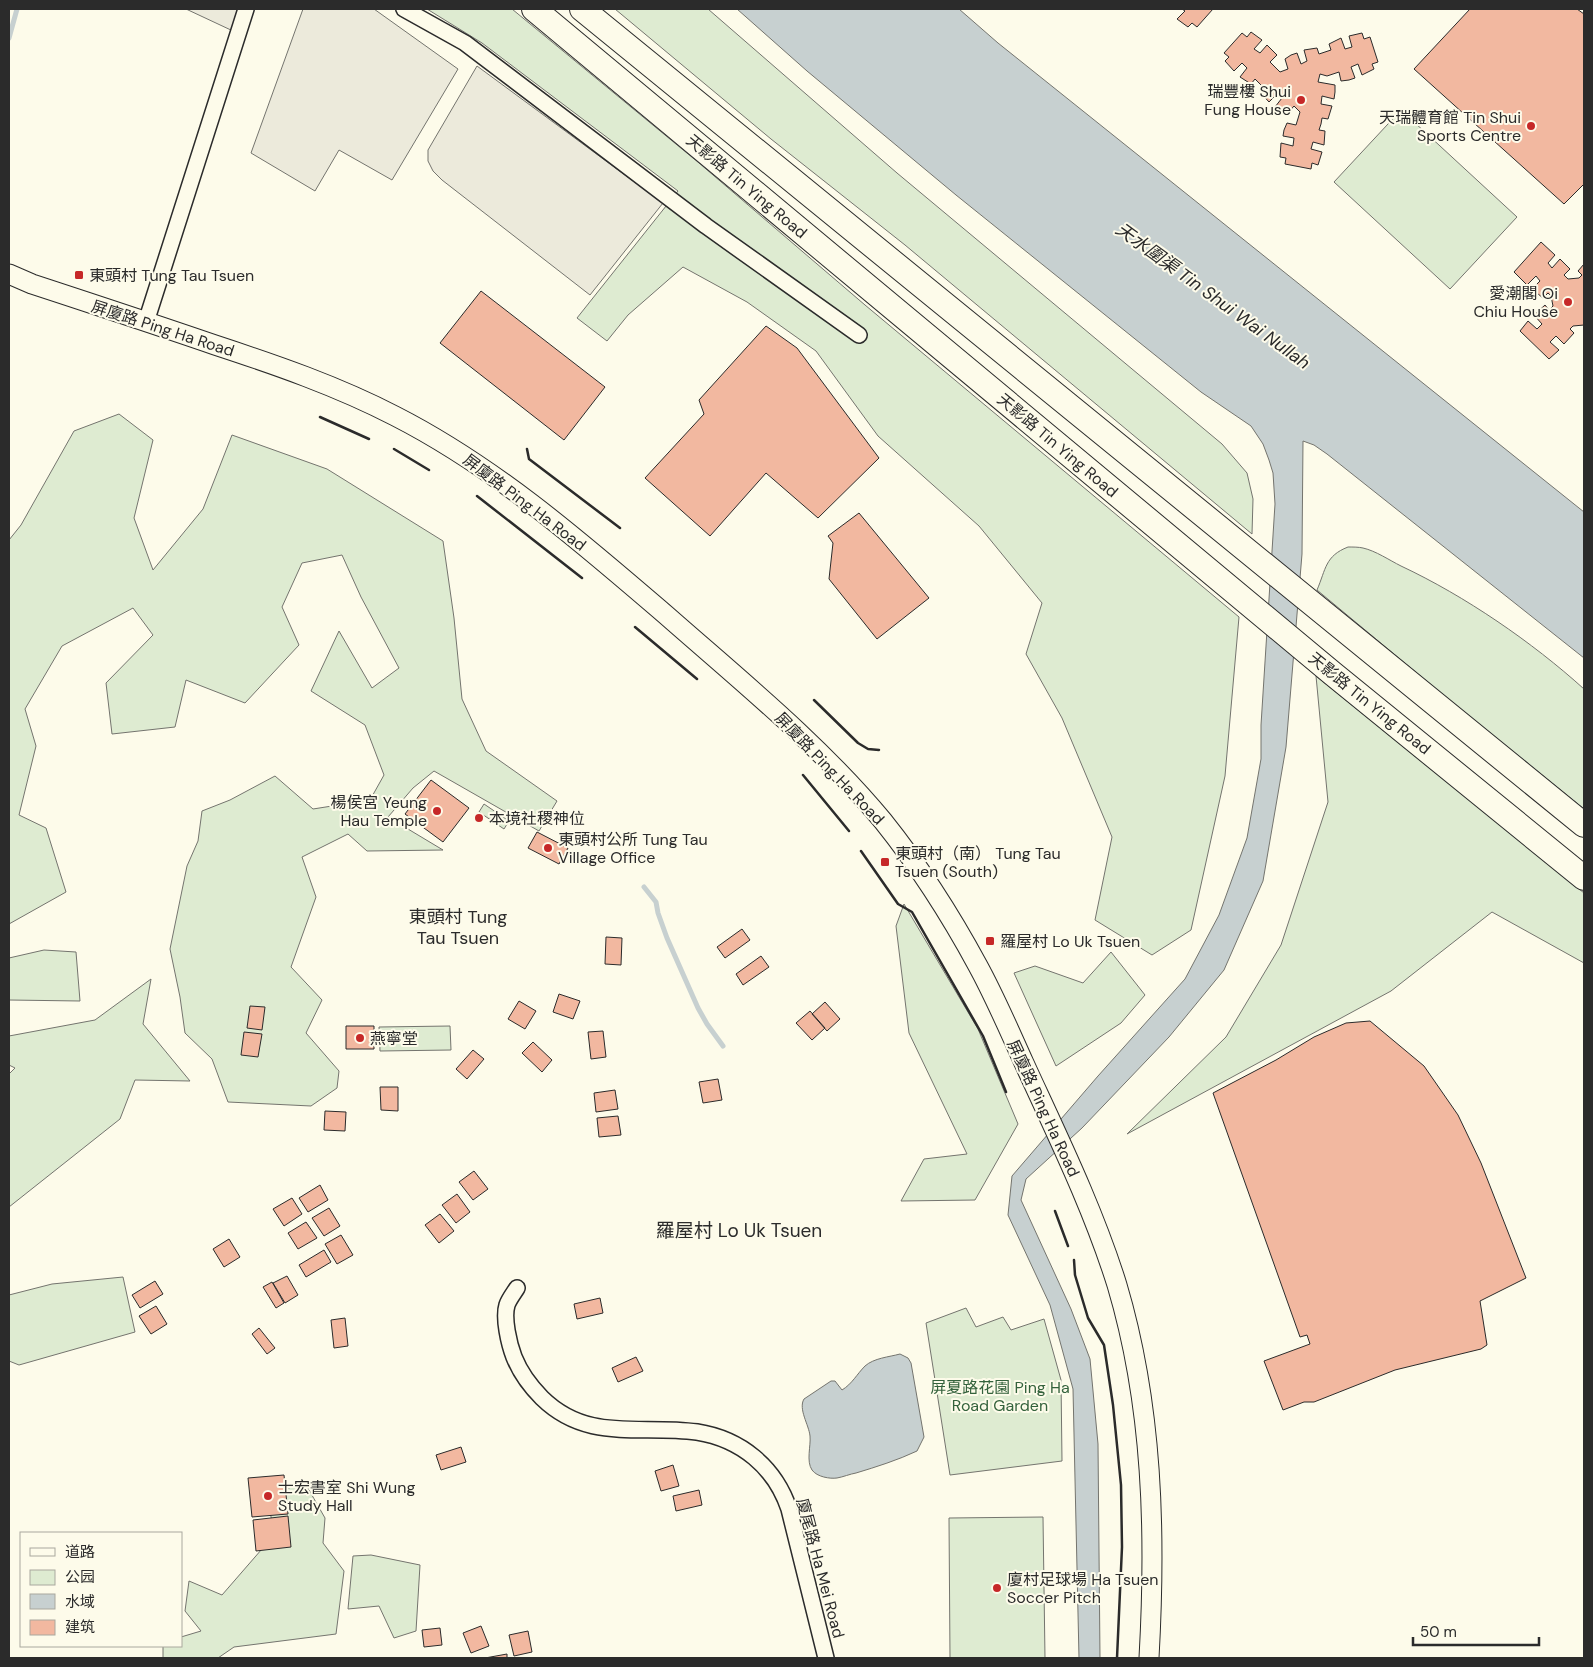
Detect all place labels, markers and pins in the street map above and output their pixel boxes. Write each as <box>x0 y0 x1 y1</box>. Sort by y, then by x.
place label: 瑞豐樓 Shui Fung House <box>1204 81 1291 120</box>
marker: 瑞豐樓 Shui Fung House <box>1295 94 1307 106</box>
place label: 天瑞體育館 Tin Shui Sports Centre <box>1379 107 1521 146</box>
marker: 天瑞體育館 Tin Shui Sports Centre <box>1525 120 1537 132</box>
place label: 東頭村 Tung Tau Tsuen <box>89 265 254 286</box>
marker: 東頭村 Tung Tau Tsuen <box>73 269 85 281</box>
place label: 愛潮閣 Oi Chiu House <box>1473 283 1558 322</box>
marker: 愛潮閣 Oi Chiu House <box>1562 296 1574 308</box>
place label: 楊侯宮 Yeung Hau Temple <box>330 792 427 831</box>
marker: 楊侯宮 Yeung Hau Temple <box>431 805 443 817</box>
place label: 本境社稷神位 <box>489 808 585 829</box>
marker: 本境社稷神位 <box>473 812 485 824</box>
place label: 東頭村公所 Tung Tau Village Office <box>558 829 708 868</box>
marker: 東頭村公所 Tung Tau Village Office <box>542 842 554 854</box>
place label: 東頭村（南） Tung Tau Tsuen (South) <box>895 843 1061 882</box>
marker: 東頭村（南） Tung Tau Tsuen (South) <box>879 856 891 868</box>
place label: 羅屋村 Lo Uk Tsuen <box>1000 931 1140 952</box>
marker: 羅屋村 Lo Uk Tsuen <box>984 935 996 947</box>
place label: 燕寧堂 <box>370 1028 418 1049</box>
marker: 燕寧堂 <box>354 1032 366 1044</box>
place label: 士宏書室 Shi Wung Study Hall <box>278 1477 415 1516</box>
marker: 士宏書室 Shi Wung Study Hall <box>262 1490 274 1502</box>
place label: 廈村足球場 Ha Tsuen Soccer Pitch <box>1007 1569 1158 1608</box>
marker: 廈村足球場 Ha Tsuen Soccer Pitch <box>991 1582 1003 1594</box>

